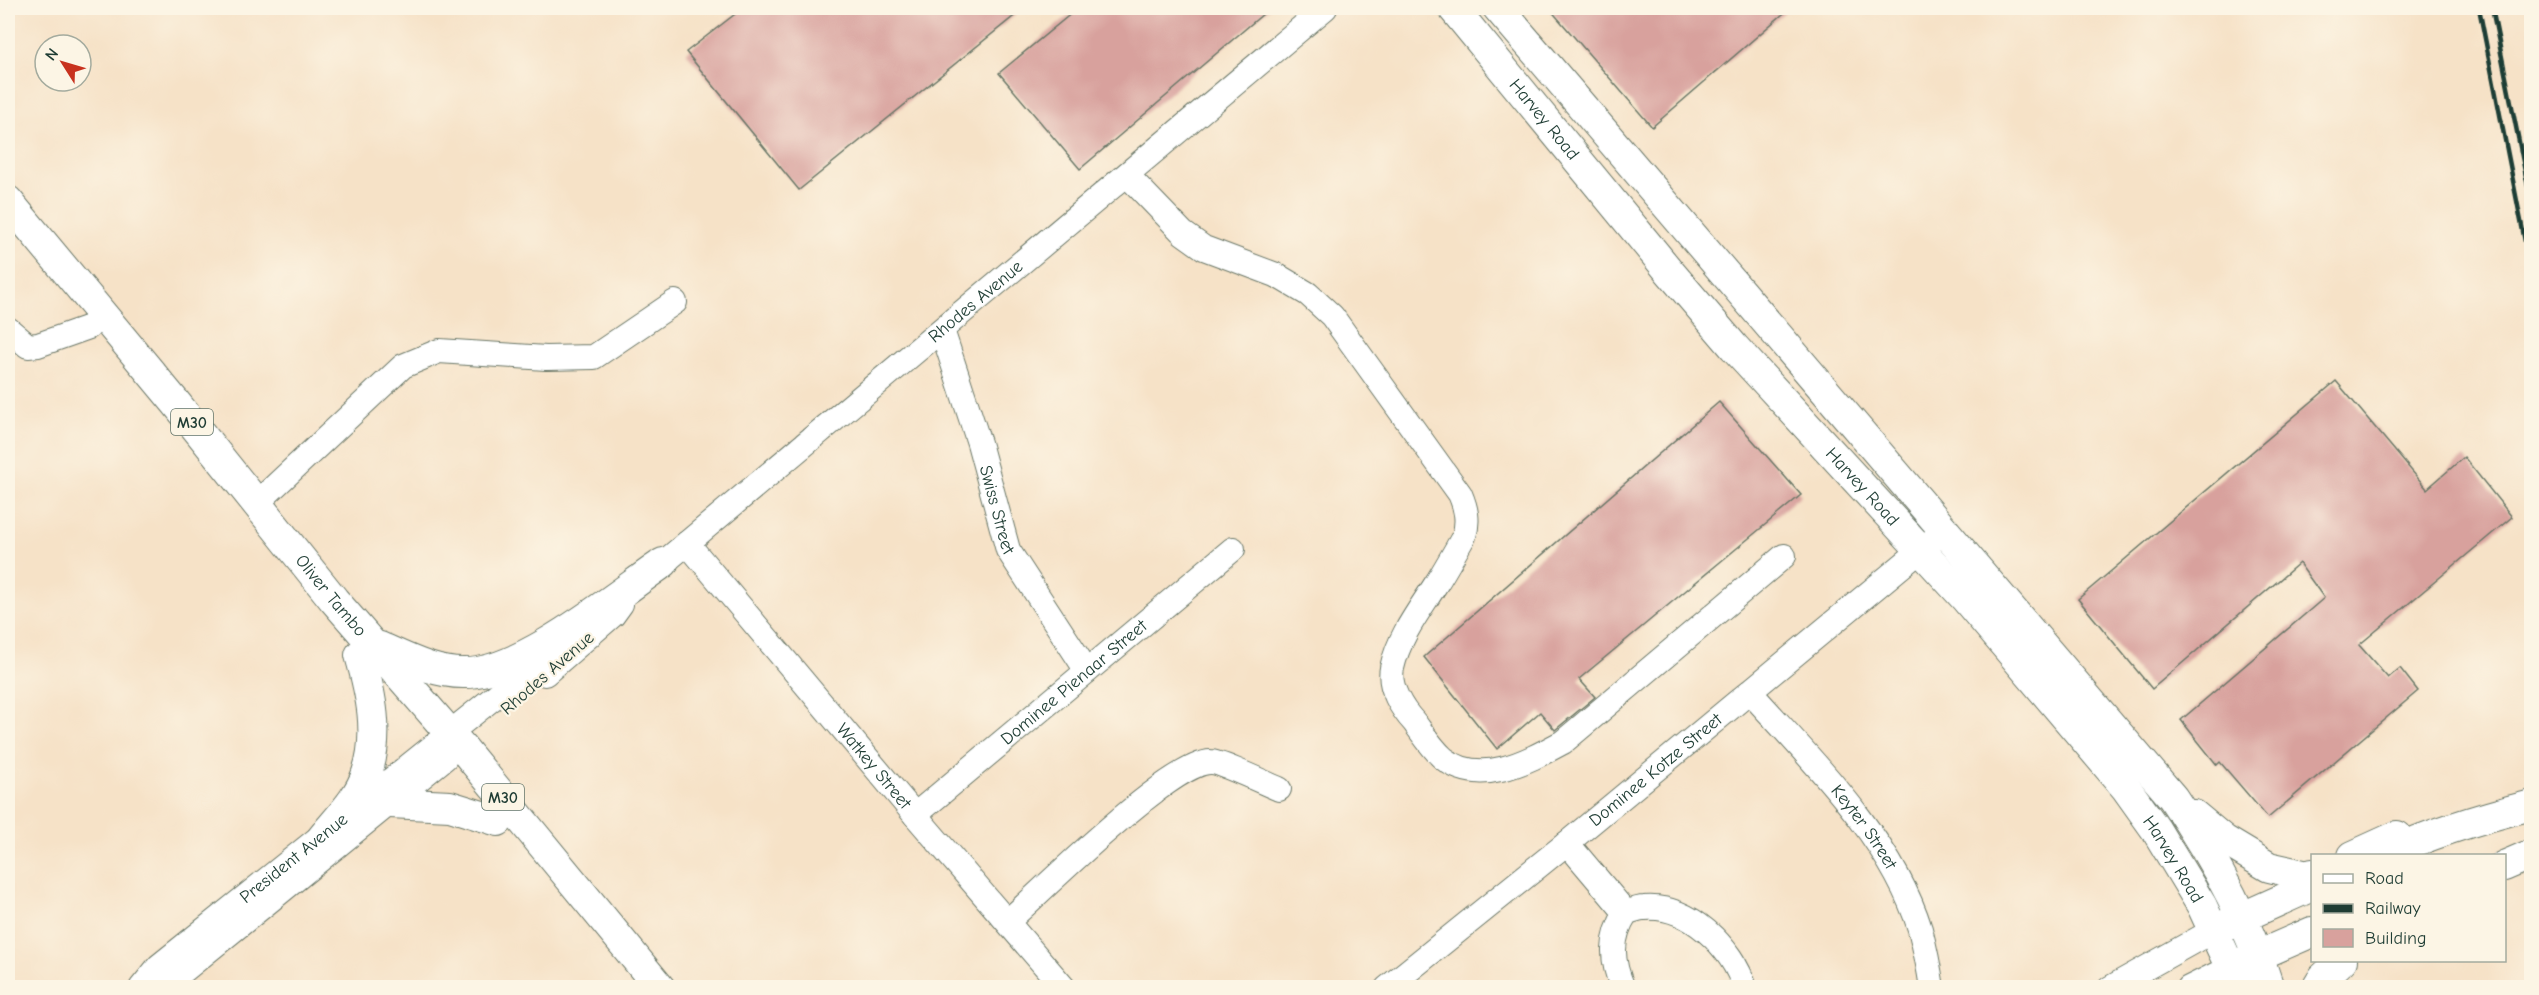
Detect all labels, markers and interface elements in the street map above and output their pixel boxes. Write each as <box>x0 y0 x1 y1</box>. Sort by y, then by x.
north arrow <box>33 33 93 93</box>
text: N <box>41 45 62 64</box>
street label: Harvey Road <box>1505 75 1583 164</box>
street label: Rhodes Avenue <box>924 256 1027 347</box>
road number: M30 <box>171 409 213 435</box>
street label: Harvey Road <box>1821 444 1903 530</box>
street label: Swiss Street <box>975 463 1019 560</box>
street label: Oliver Tambo <box>291 551 371 641</box>
street label: Dominee Pienaar Street <box>997 615 1152 750</box>
street label: Rhodes Avenue <box>496 627 598 720</box>
street label: Dominee Kotze Street <box>1585 709 1727 831</box>
street label: Watkey Street <box>832 719 916 814</box>
street label: Keyter Street <box>1827 781 1902 874</box>
road number: M30 <box>482 784 524 810</box>
street label: President Avenue <box>236 809 352 908</box>
street label: Harvey Road <box>2138 812 2208 907</box>
legend <box>2311 854 2506 962</box>
text: Road <box>2365 868 2404 889</box>
text: Railway <box>2365 898 2422 919</box>
text: Building <box>2365 928 2427 949</box>

